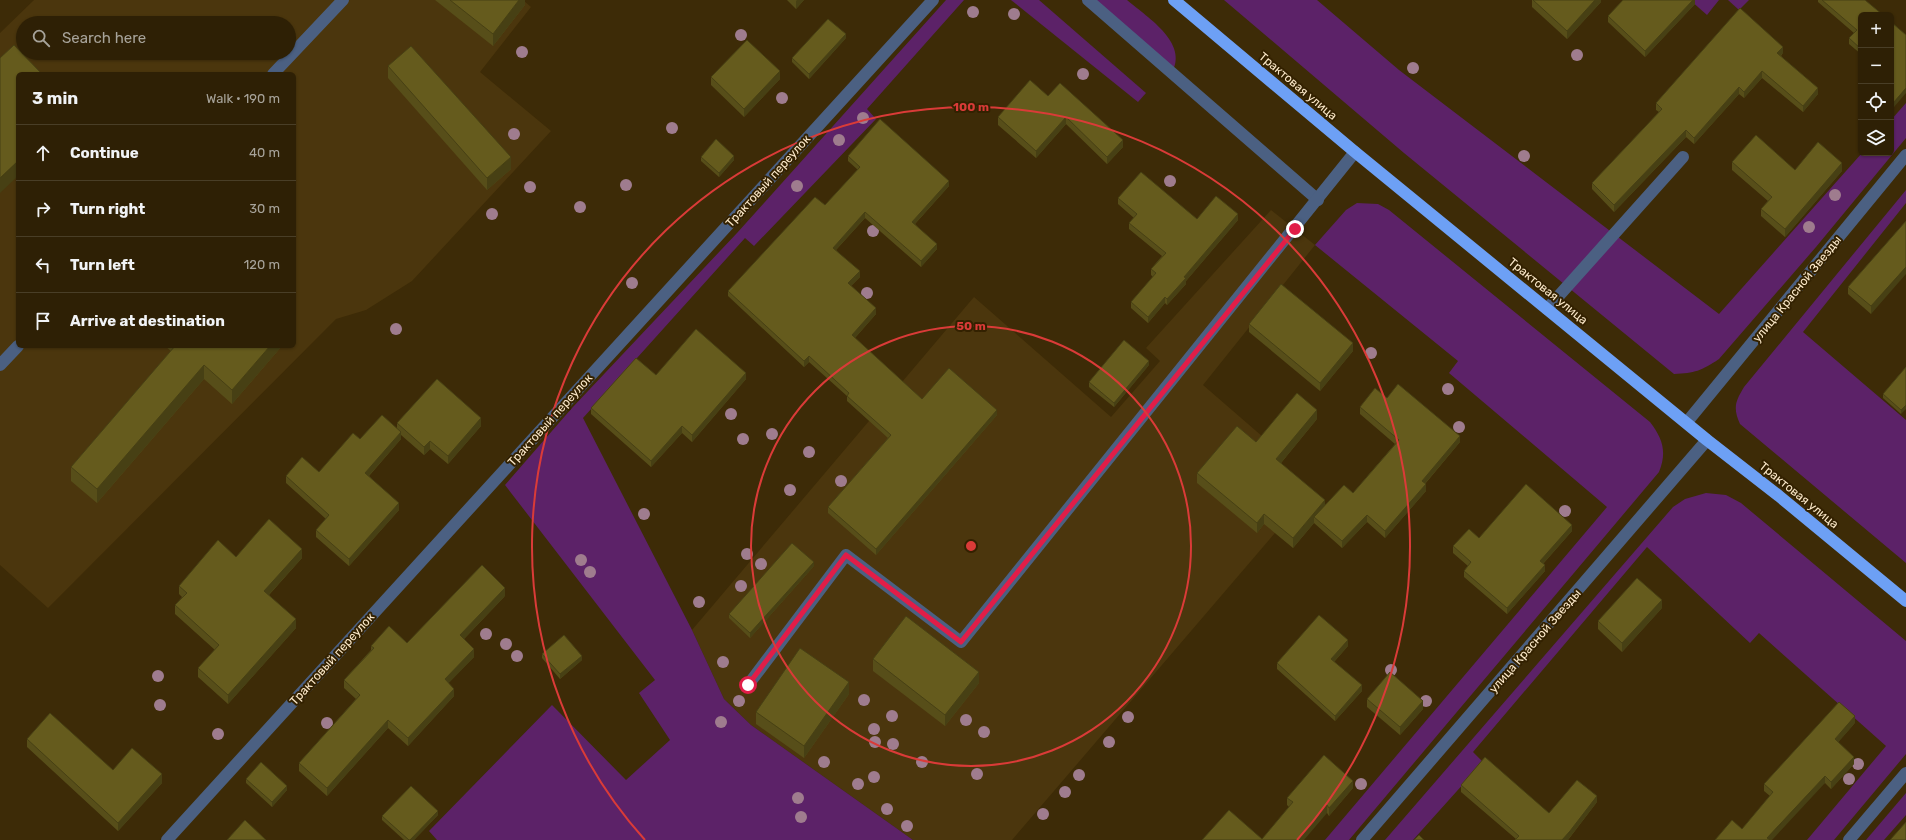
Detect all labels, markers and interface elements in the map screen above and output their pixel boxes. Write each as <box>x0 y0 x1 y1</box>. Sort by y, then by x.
map controls <box>1858 12 1894 156</box>
button: + <box>1858 12 1894 48</box>
search box <box>16 16 296 60</box>
icon: search <box>30 27 52 49</box>
text: Search here <box>62 29 146 47</box>
button: − <box>1858 48 1894 84</box>
street label: Трактовая улица <box>1256 49 1340 123</box>
button: locate <box>1858 84 1894 120</box>
text: 3 min <box>32 88 78 108</box>
text: Walk · 190 m <box>206 91 280 106</box>
text: 100 m <box>953 100 989 114</box>
button: layers <box>1858 120 1894 156</box>
street label: Трактовый переулок <box>723 131 814 230</box>
icon: ahead <box>32 142 54 164</box>
text: Continue <box>70 144 139 162</box>
text: 40 m <box>249 145 280 160</box>
icon: right <box>32 198 54 220</box>
text: Turn right <box>70 200 145 218</box>
text: 30 m <box>249 201 280 216</box>
route end <box>1286 220 1304 238</box>
street label: улица Красной Звезды <box>1750 233 1844 345</box>
icon: left <box>32 254 54 276</box>
street label: Трактовая улица <box>1506 255 1590 327</box>
text: Turn left <box>70 256 135 274</box>
text: 120 m <box>244 257 280 272</box>
icon: arrive <box>32 310 54 332</box>
text: Arrive at destination <box>70 312 225 330</box>
text: 50 m <box>956 319 986 333</box>
street label: Трактовый переулок <box>505 370 596 469</box>
street label: Трактовая улица <box>1757 459 1841 531</box>
centre of rings <box>964 539 978 553</box>
street label: улица Красной Звезды <box>1486 586 1584 696</box>
street label: Трактовый переулок <box>287 609 378 708</box>
route start <box>739 676 757 694</box>

